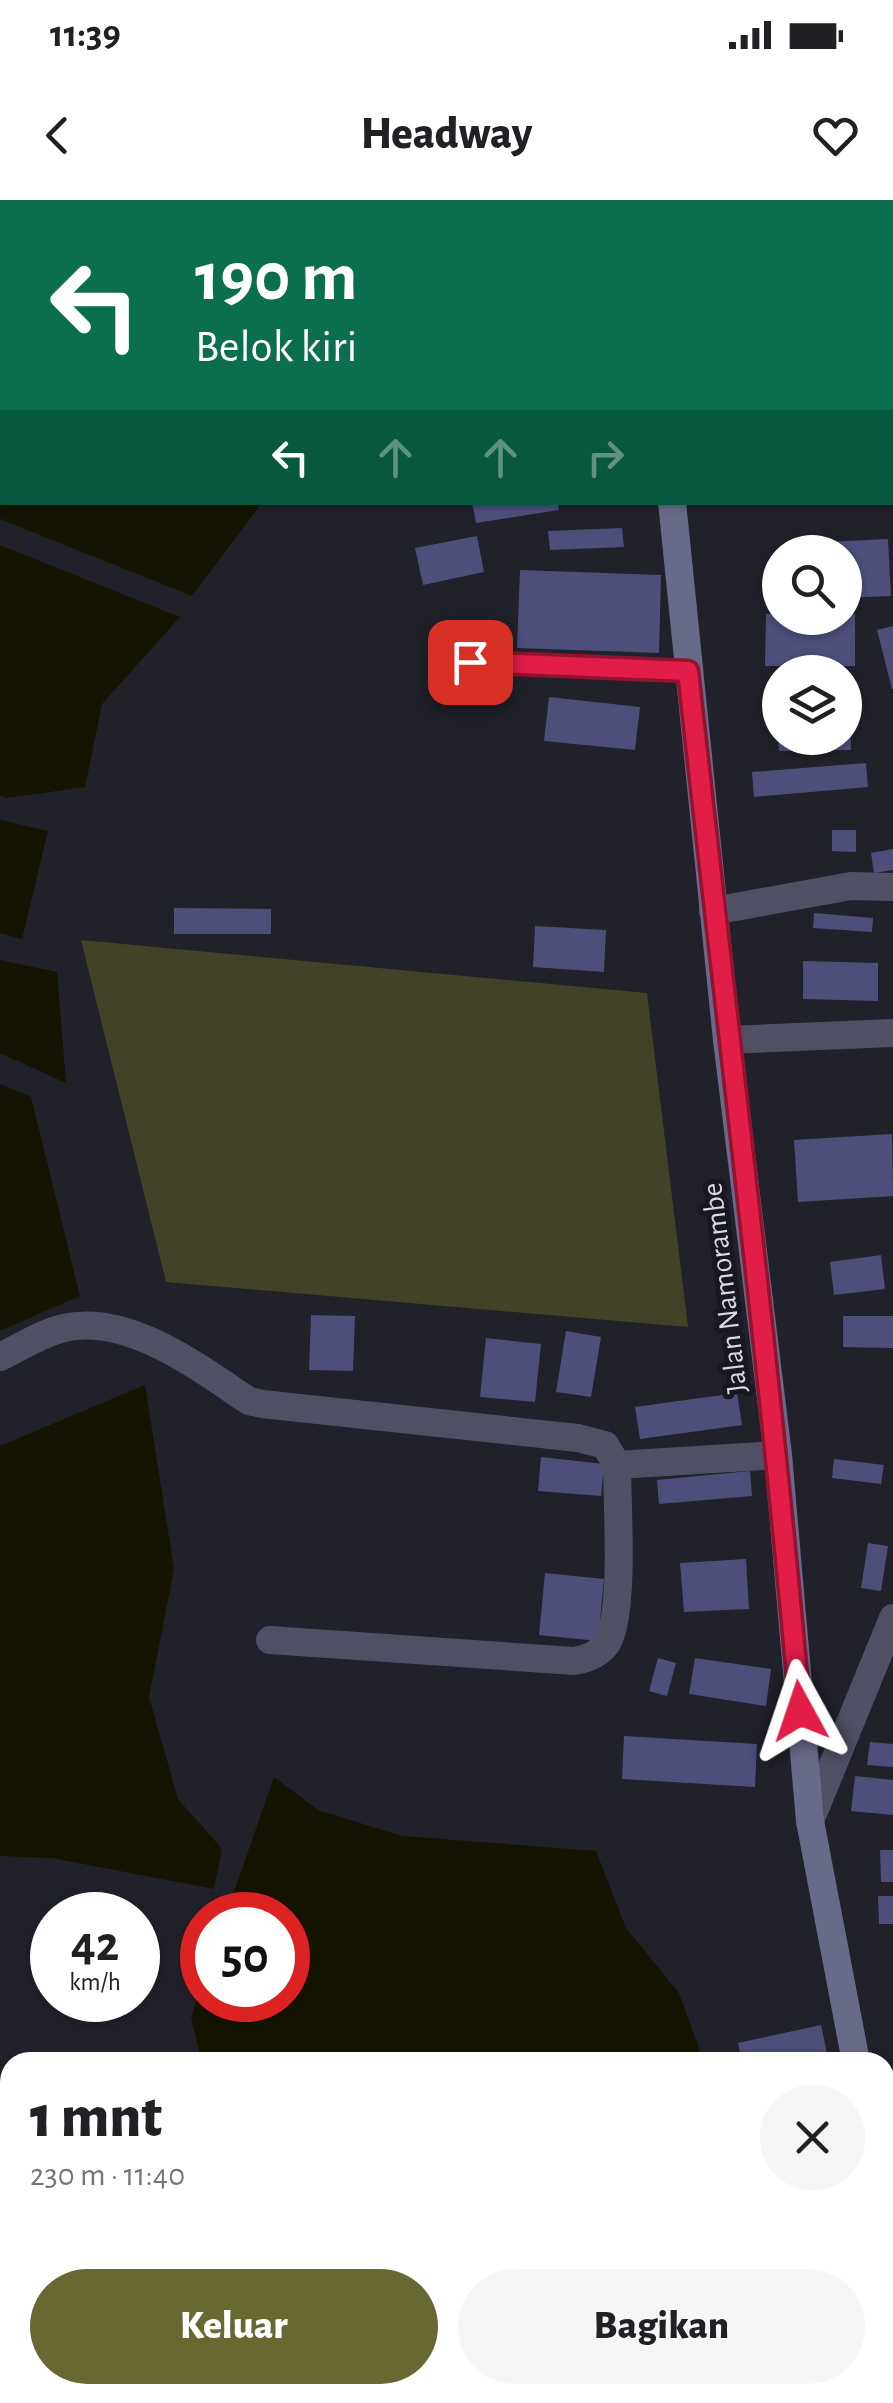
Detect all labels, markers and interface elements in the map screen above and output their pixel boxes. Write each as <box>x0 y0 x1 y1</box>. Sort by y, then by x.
text: 11:39 <box>50 16 121 54</box>
icon: back <box>30 108 85 163</box>
icon: heart <box>808 108 863 163</box>
text: Headway <box>361 112 532 157</box>
icon: left <box>30 240 160 370</box>
text: 190 m <box>195 243 358 313</box>
text: Belok kiri <box>195 325 357 370</box>
icon: left <box>263 430 318 485</box>
icon: ahead <box>368 430 423 485</box>
icon: ahead <box>473 430 528 485</box>
icon: right <box>578 430 633 485</box>
map controls <box>762 535 862 755</box>
button: search <box>762 535 862 635</box>
pin <box>428 620 513 705</box>
icon: arrive <box>443 635 498 690</box>
button: layers <box>762 655 862 755</box>
street label: Jalan Namorambe <box>697 1181 753 1395</box>
position arrow <box>748 1659 852 1763</box>
speed limit sign: 50 <box>180 1892 310 2022</box>
text: 42 <box>71 1920 119 1970</box>
text: km/h <box>69 1970 121 1995</box>
button: close <box>760 2085 865 2190</box>
text: 1 mnt <box>30 2088 162 2148</box>
text: 230 m · 11:40 <box>30 2159 185 2191</box>
button: Keluar <box>30 2269 438 2384</box>
button: Bagikan <box>458 2269 865 2384</box>

